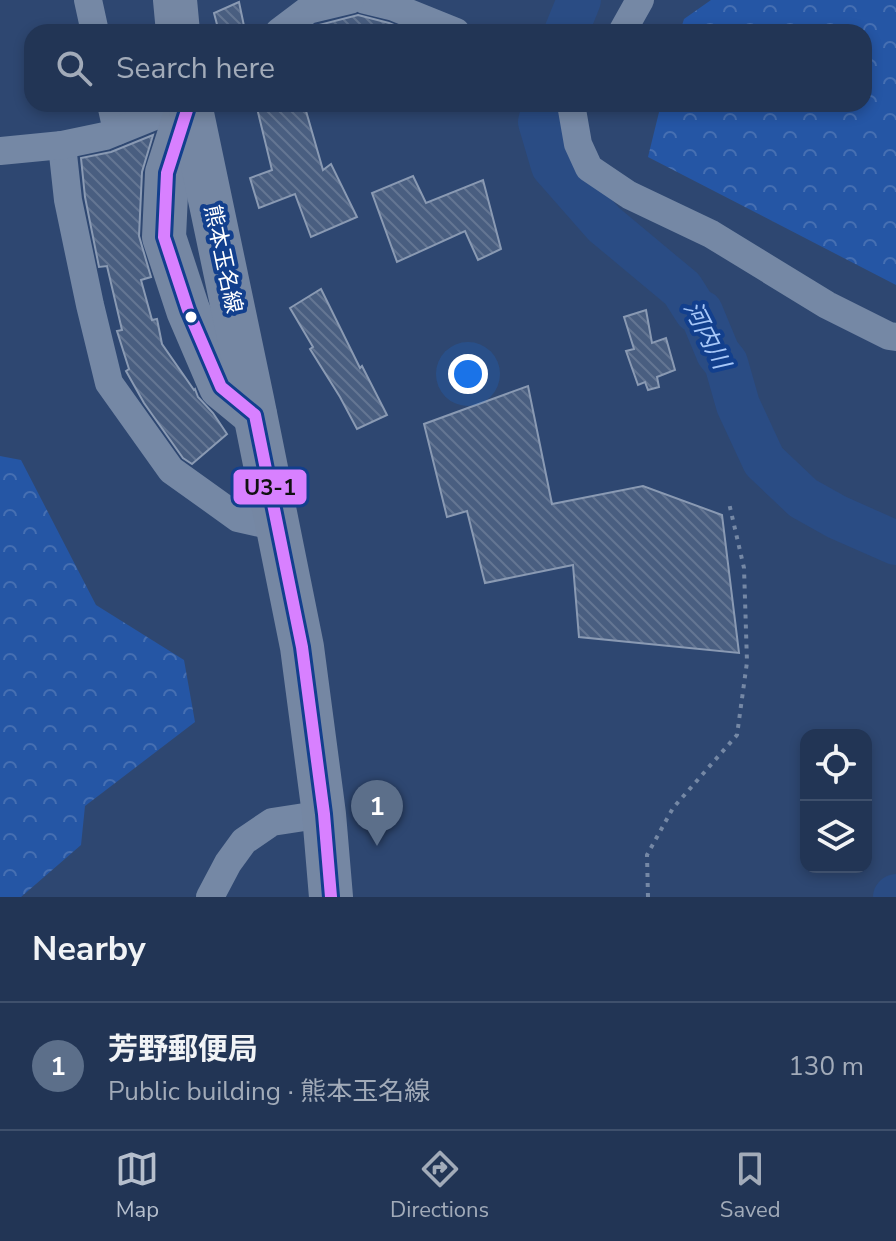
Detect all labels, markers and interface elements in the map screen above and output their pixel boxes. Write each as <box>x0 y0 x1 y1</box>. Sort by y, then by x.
search box <box>24 24 872 112</box>
icon: search <box>52 46 96 90</box>
text: Search here <box>116 48 275 89</box>
street label: 熊本玉名線 <box>197 202 249 316</box>
water label: 河内川 <box>676 296 739 377</box>
unlabelled marker <box>183 309 199 325</box>
your location <box>448 354 488 394</box>
line badge: U3-1 <box>232 468 308 506</box>
text: U3-1 <box>244 473 296 503</box>
map controls <box>800 729 872 873</box>
button: locate <box>800 729 872 801</box>
pin: 1 <box>351 780 403 846</box>
button: layers <box>800 801 872 873</box>
text: Nearby <box>32 926 146 972</box>
text: 芳野郵便局 <box>108 1029 258 1070</box>
text: 1 <box>50 1049 66 1084</box>
text: 130 m <box>788 1049 864 1084</box>
text: Public building · 熊本玉名線 <box>108 1074 430 1109</box>
tab: Map <box>115 1147 159 1225</box>
tab: Directions <box>390 1147 489 1225</box>
tab: Saved <box>720 1147 781 1225</box>

